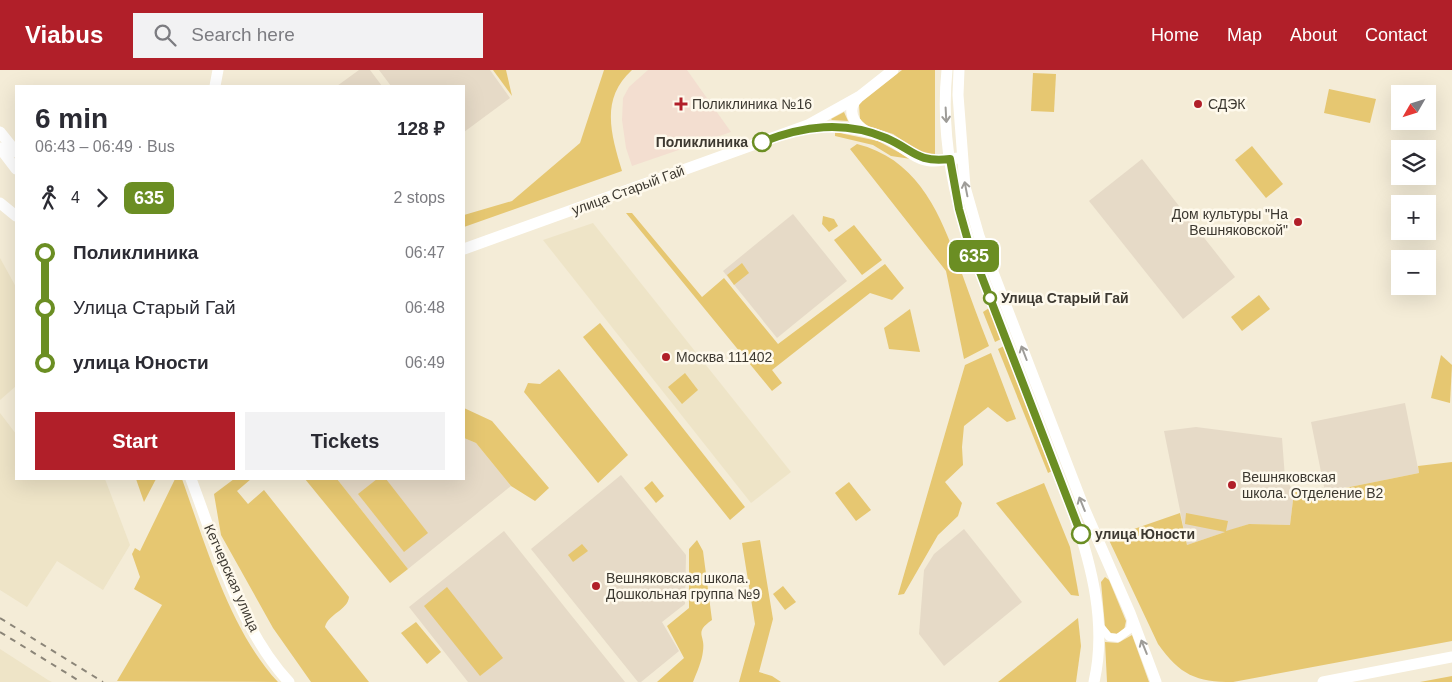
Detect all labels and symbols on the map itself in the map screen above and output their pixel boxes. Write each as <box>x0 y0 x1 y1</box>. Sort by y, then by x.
north arrow <box>1391 85 1436 130</box>
place label: Поликлиника №16 <box>692 96 812 112</box>
place label: СДЭК <box>1208 96 1246 112</box>
marker: Поликлиника №16 <box>674 97 688 111</box>
marker: СДЭК <box>1192 98 1204 110</box>
one-way arrow <box>942 106 951 122</box>
marker: Поликлиника <box>752 132 772 152</box>
place label: Поликлиника <box>656 134 748 150</box>
street label: улица Старый Гай <box>570 162 686 218</box>
one-way arrow <box>961 181 971 197</box>
place label: Дом культуры "На Вешняковской" <box>1172 206 1288 238</box>
marker: Дом культуры "На Вешняковской" <box>1292 216 1304 228</box>
line badge: 635 <box>945 240 1003 272</box>
place label: Улица Старый Гай <box>1001 290 1129 306</box>
marker: Улица Старый Гай <box>983 291 997 305</box>
one-way arrow <box>1019 346 1028 361</box>
place label: Москва 111402 <box>676 349 773 365</box>
marker: Москва 111402 <box>660 351 672 363</box>
place label: Вешняковская школа. Отделение В2 <box>1242 469 1384 501</box>
marker: Вешняковская школа. Отделение В2 <box>1226 479 1238 491</box>
one-way arrow <box>1077 497 1087 512</box>
street label: Кетчерская улица <box>201 522 263 634</box>
marker: улица Юности <box>1071 524 1091 544</box>
place label: улица Юности <box>1095 526 1195 542</box>
place label: Вешняковская школа. Дошкольная группа №9 <box>606 570 760 602</box>
marker: Вешняковская школа. Дошкольная группа №9 <box>590 580 602 592</box>
one-way arrow <box>1139 640 1148 655</box>

